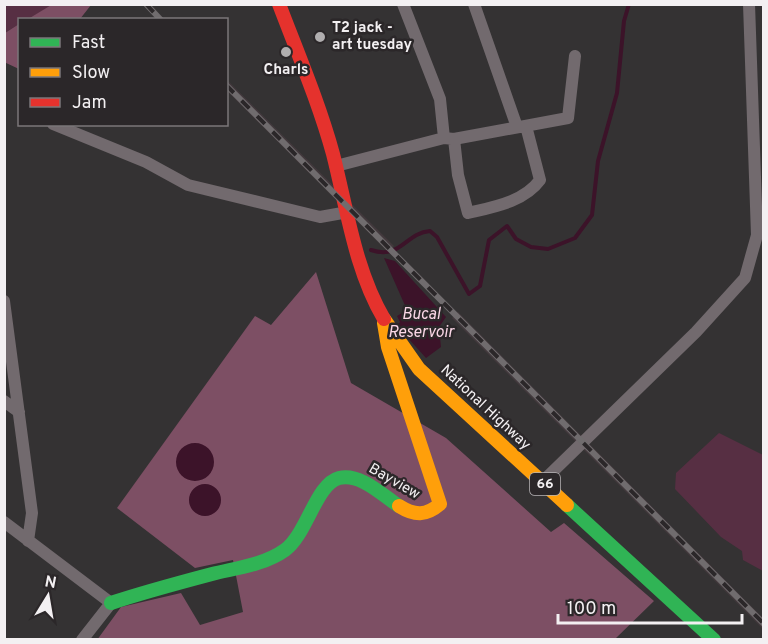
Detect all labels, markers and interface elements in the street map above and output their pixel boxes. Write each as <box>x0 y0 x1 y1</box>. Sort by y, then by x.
legend <box>18 18 228 126</box>
place label: T2 jack - art tuesday <box>332 19 413 55</box>
marker: T2 jack - art tuesday <box>313 30 327 44</box>
text: Fast <box>72 32 105 55</box>
marker: Charls <box>279 45 293 59</box>
place label: Charls <box>264 61 308 80</box>
text: Slow <box>72 62 110 85</box>
text: Jam <box>72 92 107 115</box>
water label: Bucal Reservoir <box>388 305 456 343</box>
street label: National Highway <box>436 361 534 455</box>
street label: Bayview <box>365 460 423 504</box>
road number: 66 <box>530 473 560 495</box>
north arrow <box>18 566 78 626</box>
text: N <box>43 572 58 594</box>
scale bar <box>558 587 742 625</box>
text: 100 m <box>567 598 616 621</box>

